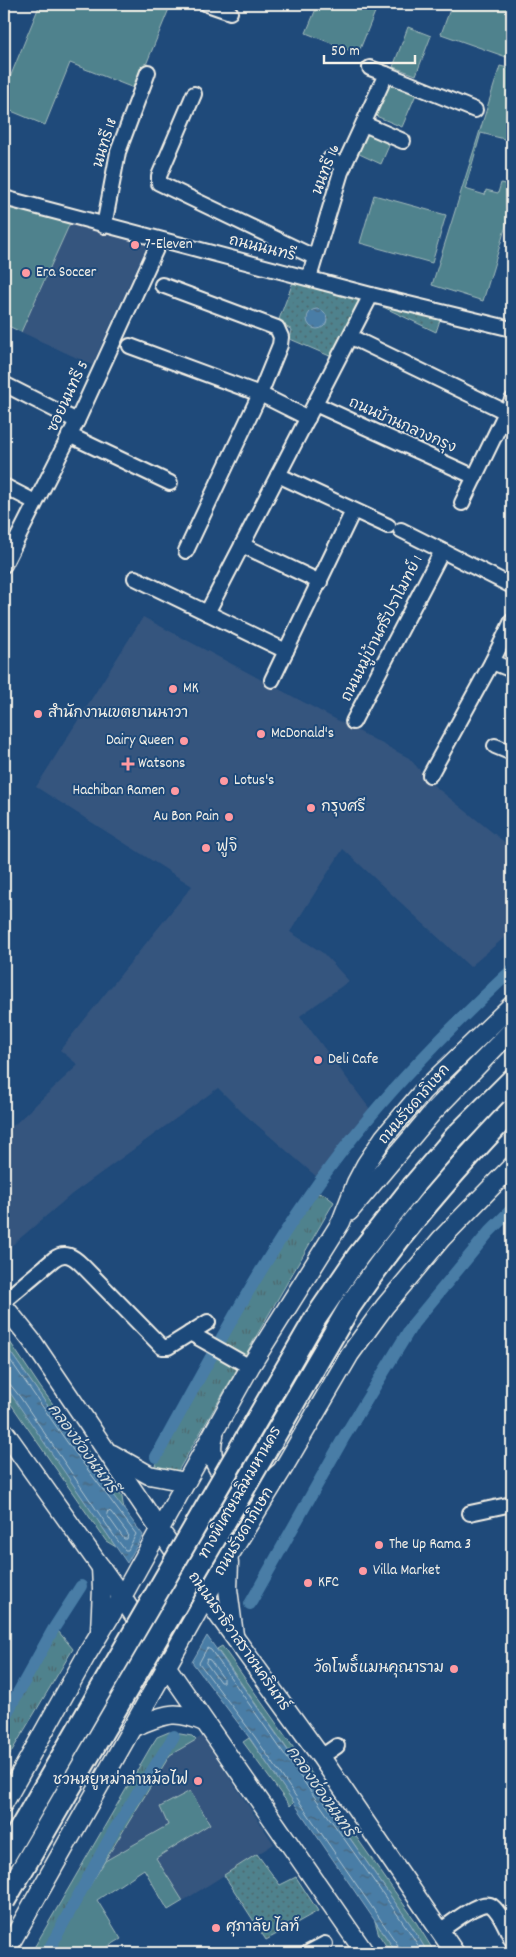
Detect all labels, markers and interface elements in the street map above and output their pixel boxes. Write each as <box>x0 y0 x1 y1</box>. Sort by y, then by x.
scale bar <box>324 32 415 64</box>
text: 50 m <box>331 41 360 63</box>
street label: นนทรี 18 <box>88 115 124 171</box>
street label: นนทรี 16 <box>307 142 347 198</box>
street label: ถนนนนทรี <box>226 230 298 268</box>
place label: 7-Eleven <box>145 234 193 256</box>
marker: 7-Eleven <box>129 239 141 251</box>
place label: Era Soccer <box>36 262 97 284</box>
marker: Era Soccer <box>20 267 32 279</box>
street label: ซอยนนทรี 5 <box>43 358 95 436</box>
street label: ถนนบ้านกลางกรุง <box>345 391 460 460</box>
street label: ถนนหมู่บ้านศรีปราโมทย์ 1 <box>336 552 429 706</box>
place label: MK <box>183 678 199 700</box>
marker: MK <box>167 683 179 695</box>
place label: สำนักงานเขตยานนาวา <box>48 703 188 725</box>
marker: สำนักงานเขตยานนาวา <box>32 708 44 720</box>
place label: McDonald's <box>271 723 334 745</box>
marker: McDonald's <box>255 728 267 740</box>
place label: Dairy Queen <box>106 730 174 752</box>
marker: Dairy Queen <box>178 735 190 747</box>
place label: Watsons <box>138 753 185 775</box>
marker: Watsons <box>122 758 134 770</box>
place label: Lotus's <box>234 770 274 792</box>
marker: Lotus's <box>218 775 230 787</box>
place label: Hachiban Ramen <box>73 780 165 802</box>
marker: Hachiban Ramen <box>169 785 181 797</box>
place label: กรุงศรี <box>321 797 366 819</box>
marker: กรุงศรี <box>305 802 317 814</box>
place label: Au Bon Pain <box>153 806 219 828</box>
marker: Au Bon Pain <box>223 811 235 823</box>
place label: ฟูจิ <box>216 837 237 859</box>
marker: ฟูจิ <box>200 842 212 854</box>
place label: Deli Cafe <box>328 1049 379 1071</box>
marker: Deli Cafe <box>312 1054 324 1066</box>
street label: ถนนรัชดาภิเษก <box>374 1060 456 1150</box>
water label: คลองช่องนนทรี <box>41 1399 126 1502</box>
street label: ทางพิเศษเฉลิมมหานคร <box>194 1423 288 1563</box>
street label: ถนนรัชดาภิเษก <box>210 1483 280 1581</box>
place label: The Up Rama 3 <box>389 1534 471 1556</box>
marker: The Up Rama 3 <box>373 1539 385 1551</box>
place label: Villa Market <box>373 1560 441 1582</box>
marker: Villa Market <box>357 1565 369 1577</box>
street label: ถนนนราธิวาสราชนครินทร์ <box>182 1567 296 1716</box>
place label: KFC <box>318 1572 339 1594</box>
marker: KFC <box>302 1577 314 1589</box>
place label: วัดโพธิ์แมนคุณาราม <box>314 1653 444 1680</box>
marker: วัดโพธิ์แมนคุณาราม <box>448 1663 460 1675</box>
water label: คลองช่องนนทรี <box>280 1741 363 1845</box>
place label: ชวนหยูหม่าล่าหม้อไฟ <box>53 1769 188 1792</box>
marker: ชวนหยูหม่าล่าหม้อไฟ <box>192 1775 204 1787</box>
place label: ศุภาลัย ไลท์ <box>226 1916 300 1939</box>
marker: ศุภาลัย ไลท์ <box>210 1922 222 1934</box>

